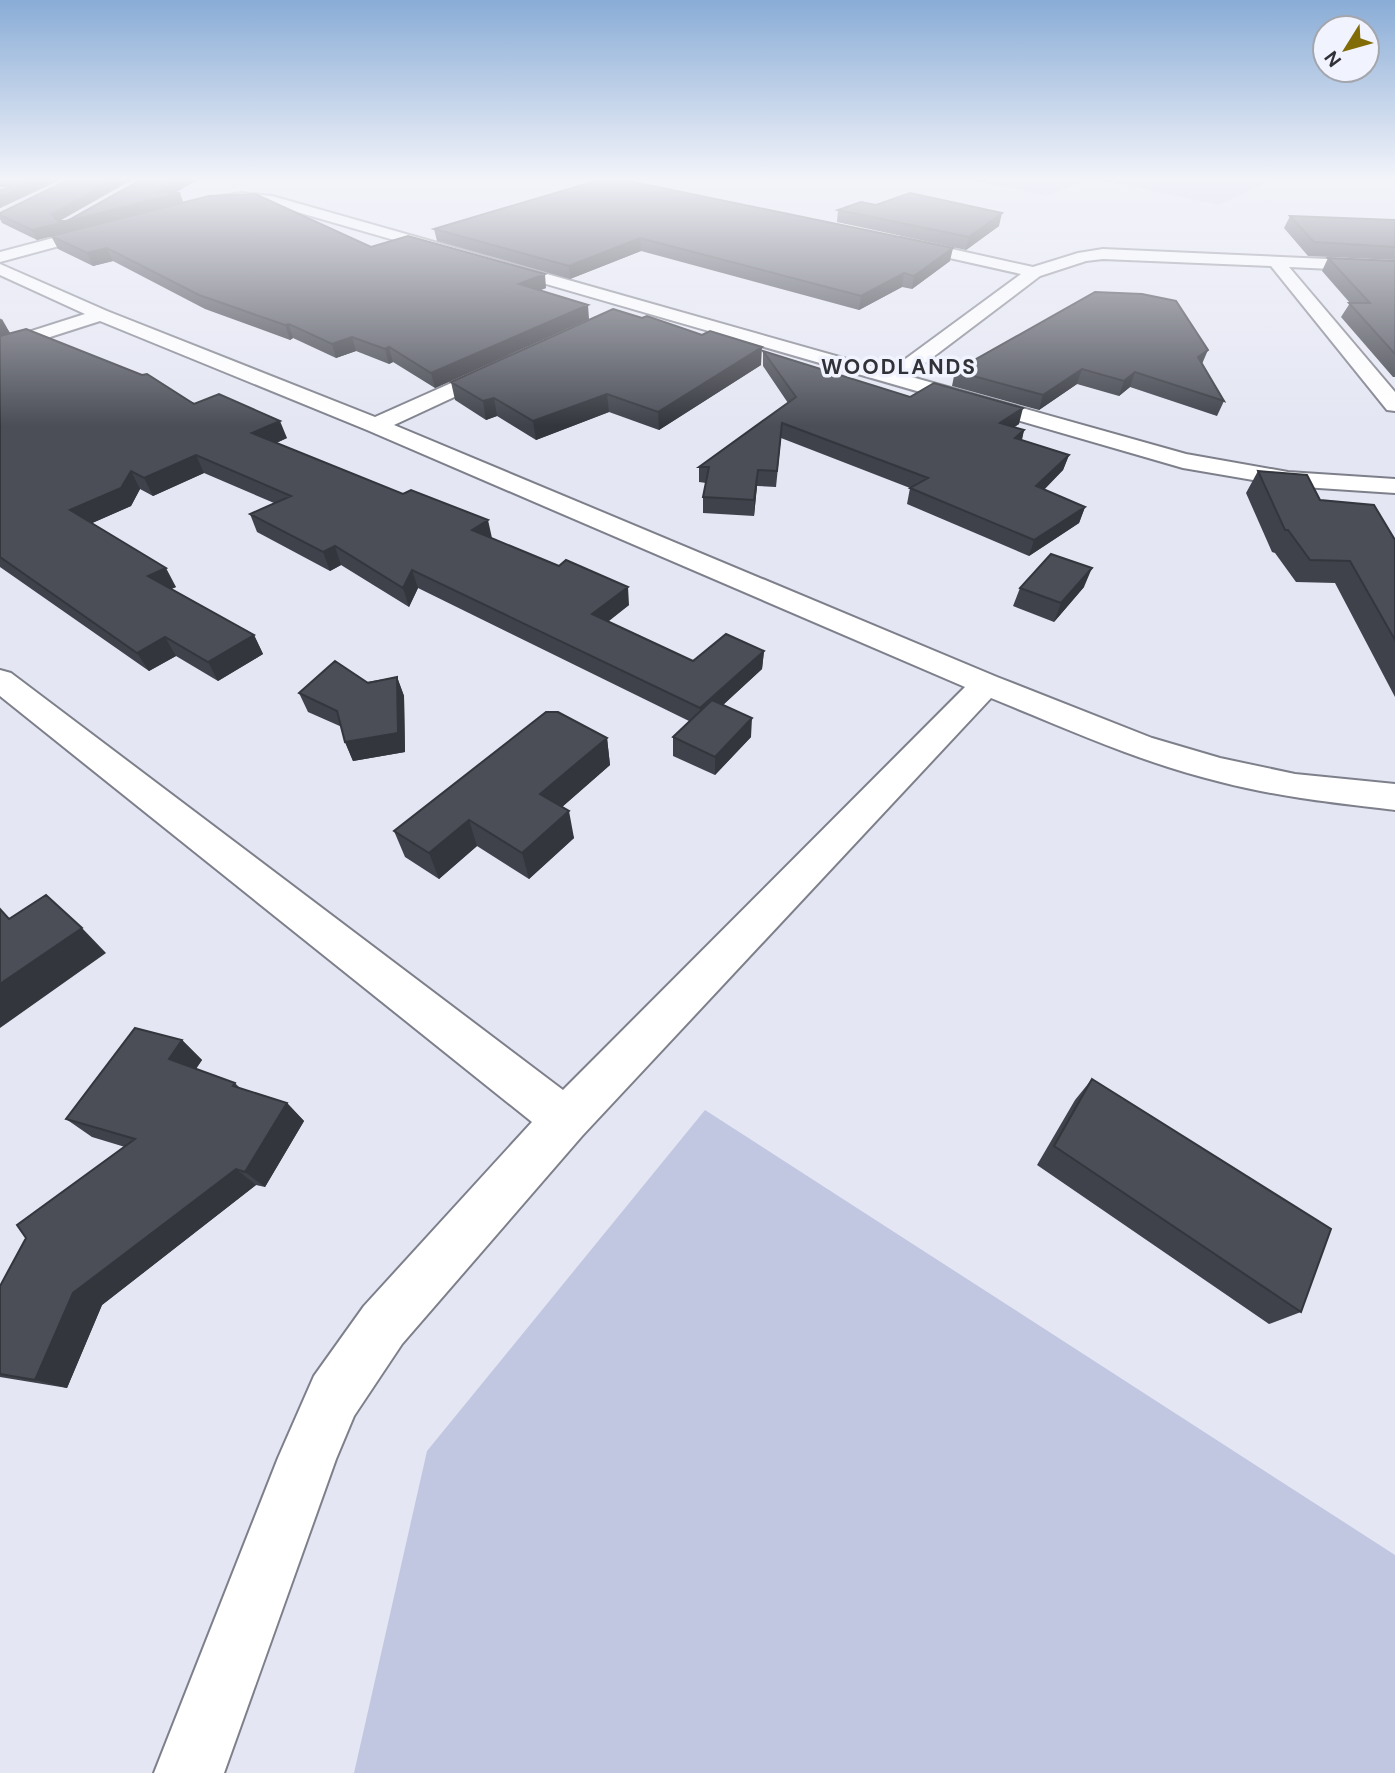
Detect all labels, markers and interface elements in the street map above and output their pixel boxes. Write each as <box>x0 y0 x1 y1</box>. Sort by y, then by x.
north arrow <box>1311 14 1381 84</box>
text: N <box>1319 46 1347 72</box>
district label: WOODLANDS <box>821 353 977 381</box>

